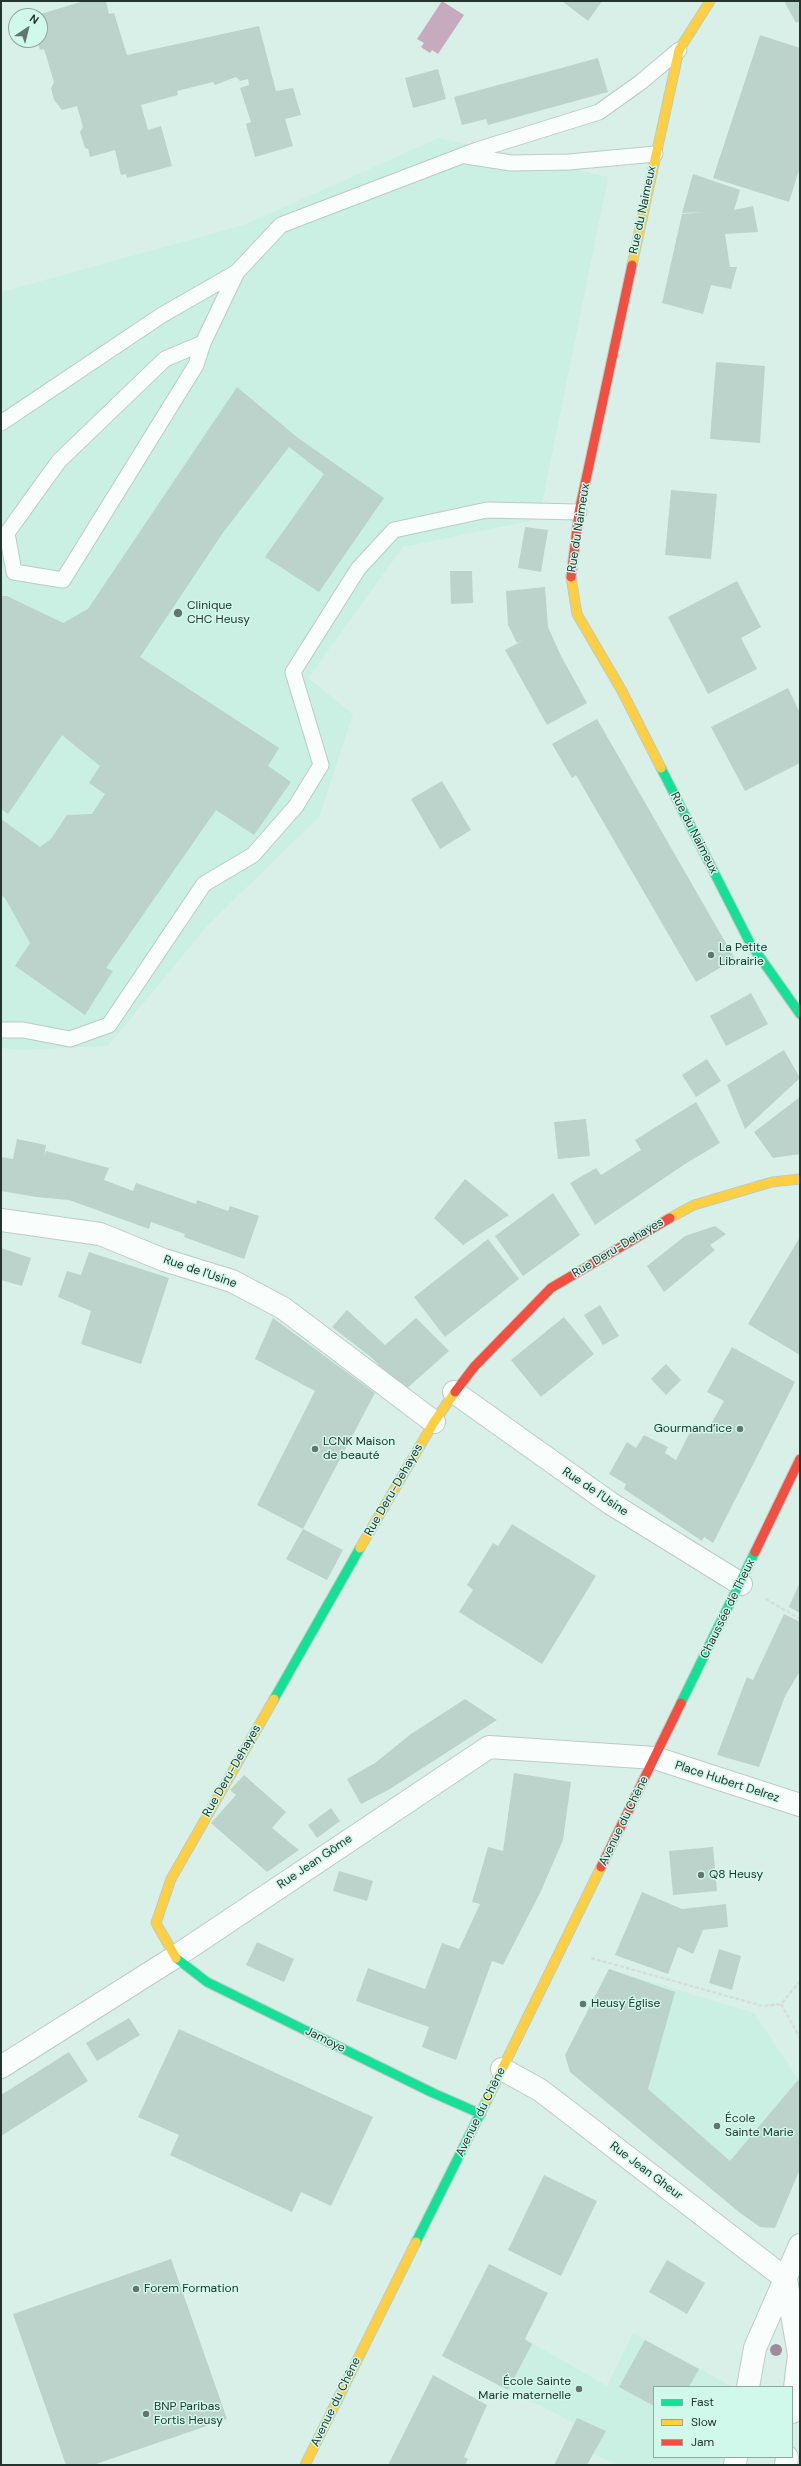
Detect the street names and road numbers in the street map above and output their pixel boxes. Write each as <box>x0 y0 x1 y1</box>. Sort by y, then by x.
street label: Rue du Naimeux <box>627 165 659 255</box>
street label: Rue du Naimeux <box>565 483 593 573</box>
street label: Rue du Naimeux <box>667 790 721 876</box>
street label: Rue Deru-Dehayes <box>570 1215 666 1281</box>
street label: Rue de l'Usine <box>161 1253 239 1291</box>
street label: Rue Deru-Dehayes <box>362 1441 426 1539</box>
street label: Rue de l'Usine <box>559 1465 631 1519</box>
street label: Chaussée de Theux <box>698 1557 758 1661</box>
street label: Rue Deru-Dehayes <box>200 1722 264 1820</box>
street label: Place Hubert Delrez <box>673 1758 781 1806</box>
street label: Avenue du Chêne <box>596 1774 652 1868</box>
street label: Rue Jean Gôme <box>275 1832 355 1892</box>
street label: Jamoye <box>303 2024 347 2056</box>
street label: Avenue du Chêne <box>453 2065 509 2159</box>
street label: Rue Jean Gheur <box>607 2139 685 2203</box>
street label: Avenue du Chêne <box>308 2355 364 2449</box>

